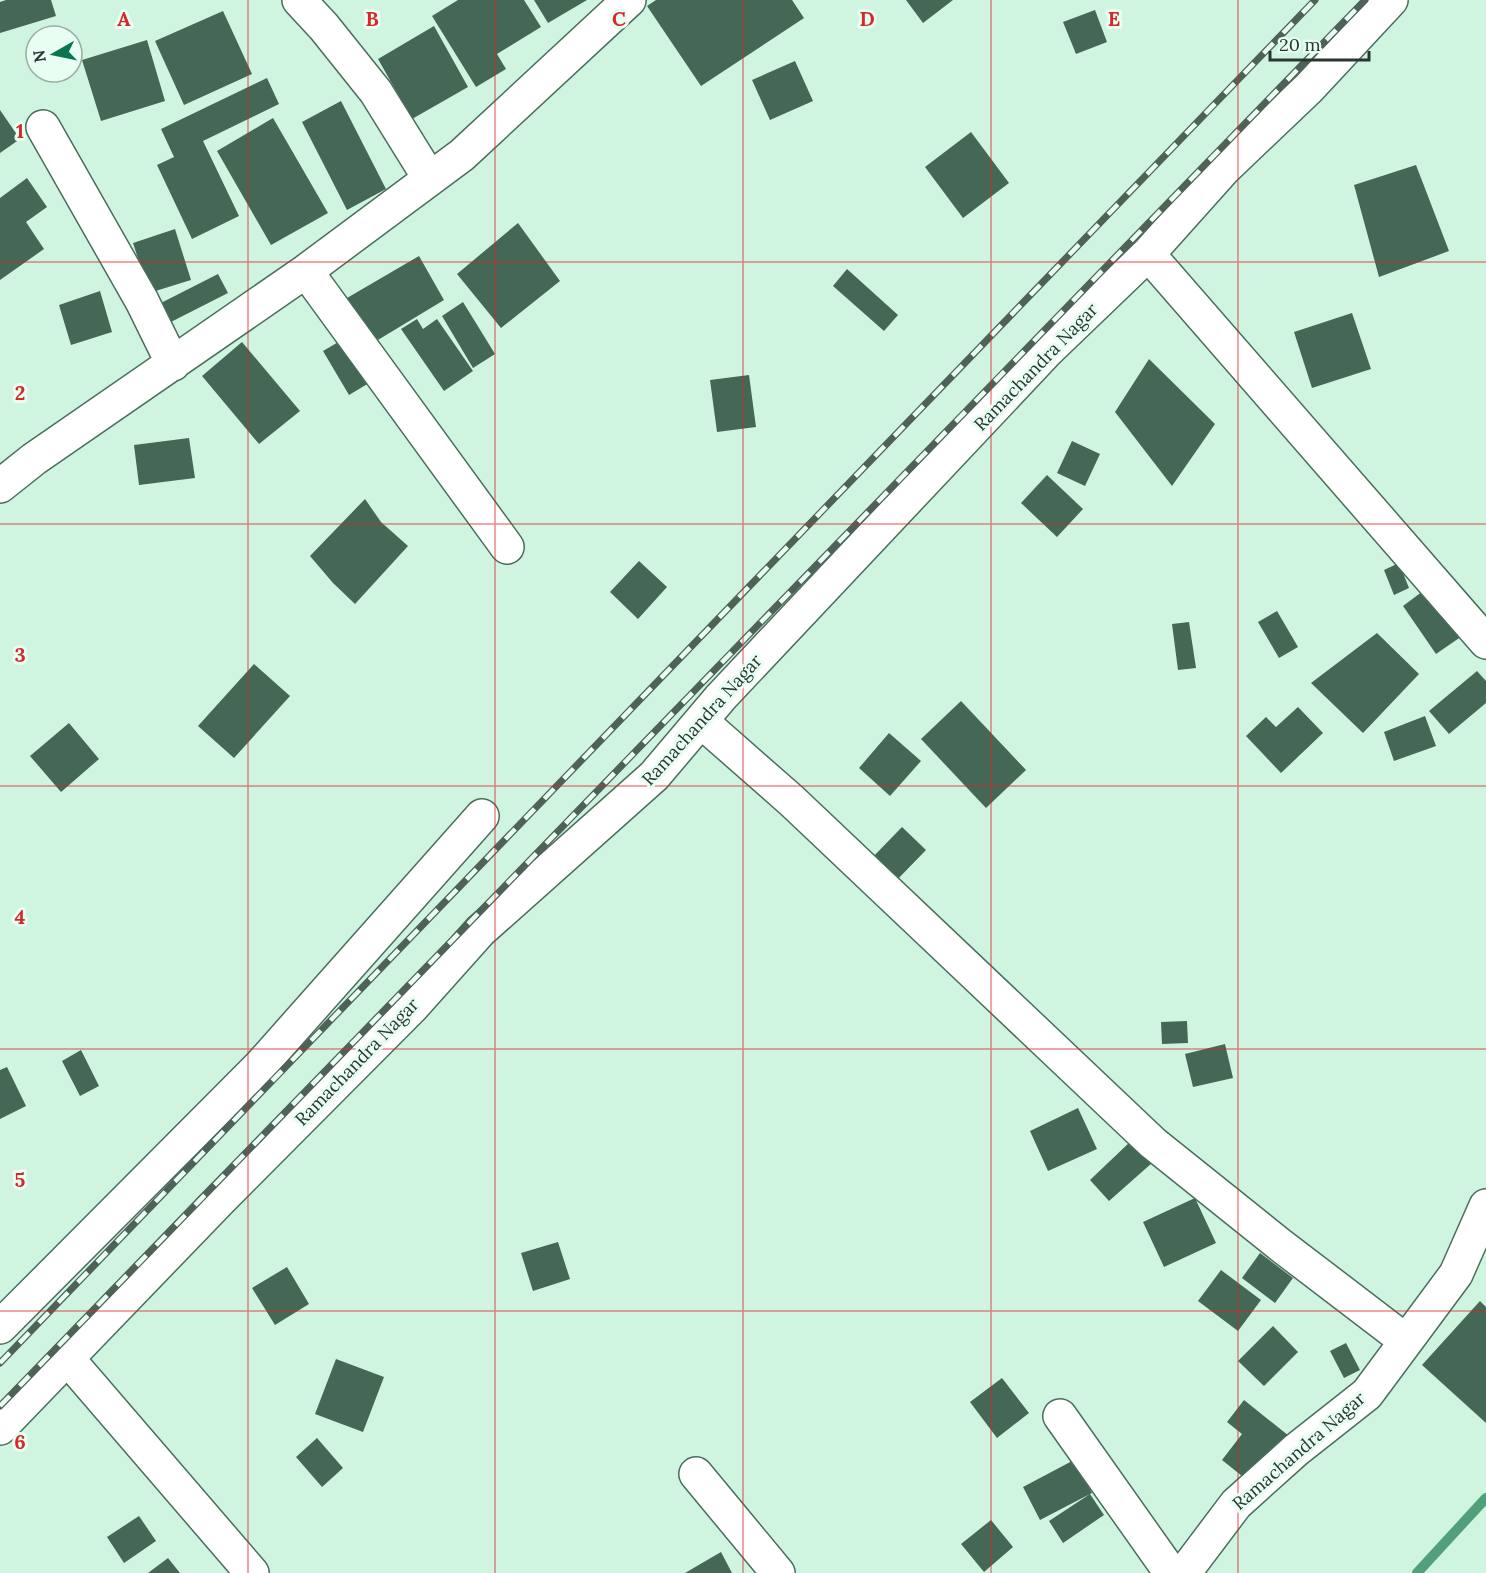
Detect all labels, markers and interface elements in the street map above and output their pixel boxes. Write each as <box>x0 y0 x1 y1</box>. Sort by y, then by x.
text: A <box>117 6 131 31</box>
text: B <box>365 6 379 31</box>
text: C <box>612 6 626 31</box>
text: D <box>859 6 875 31</box>
text: E <box>1108 6 1120 31</box>
north arrow <box>24 24 84 84</box>
scale bar <box>1270 24 1369 62</box>
text: 20 m <box>1279 33 1321 56</box>
text: N <box>28 49 50 64</box>
text: 1 <box>16 118 24 143</box>
street label: Ramachandra Nagar <box>969 298 1103 435</box>
text: 2 <box>15 380 25 405</box>
text: 3 <box>14 642 26 667</box>
street label: Ramachandra Nagar <box>637 649 767 790</box>
text: 4 <box>15 904 26 929</box>
street label: Ramachandra Nagar <box>290 993 424 1130</box>
text: 5 <box>15 1167 26 1192</box>
street label: Ramachandra Nagar <box>1227 1386 1370 1515</box>
text: 6 <box>14 1429 26 1454</box>

